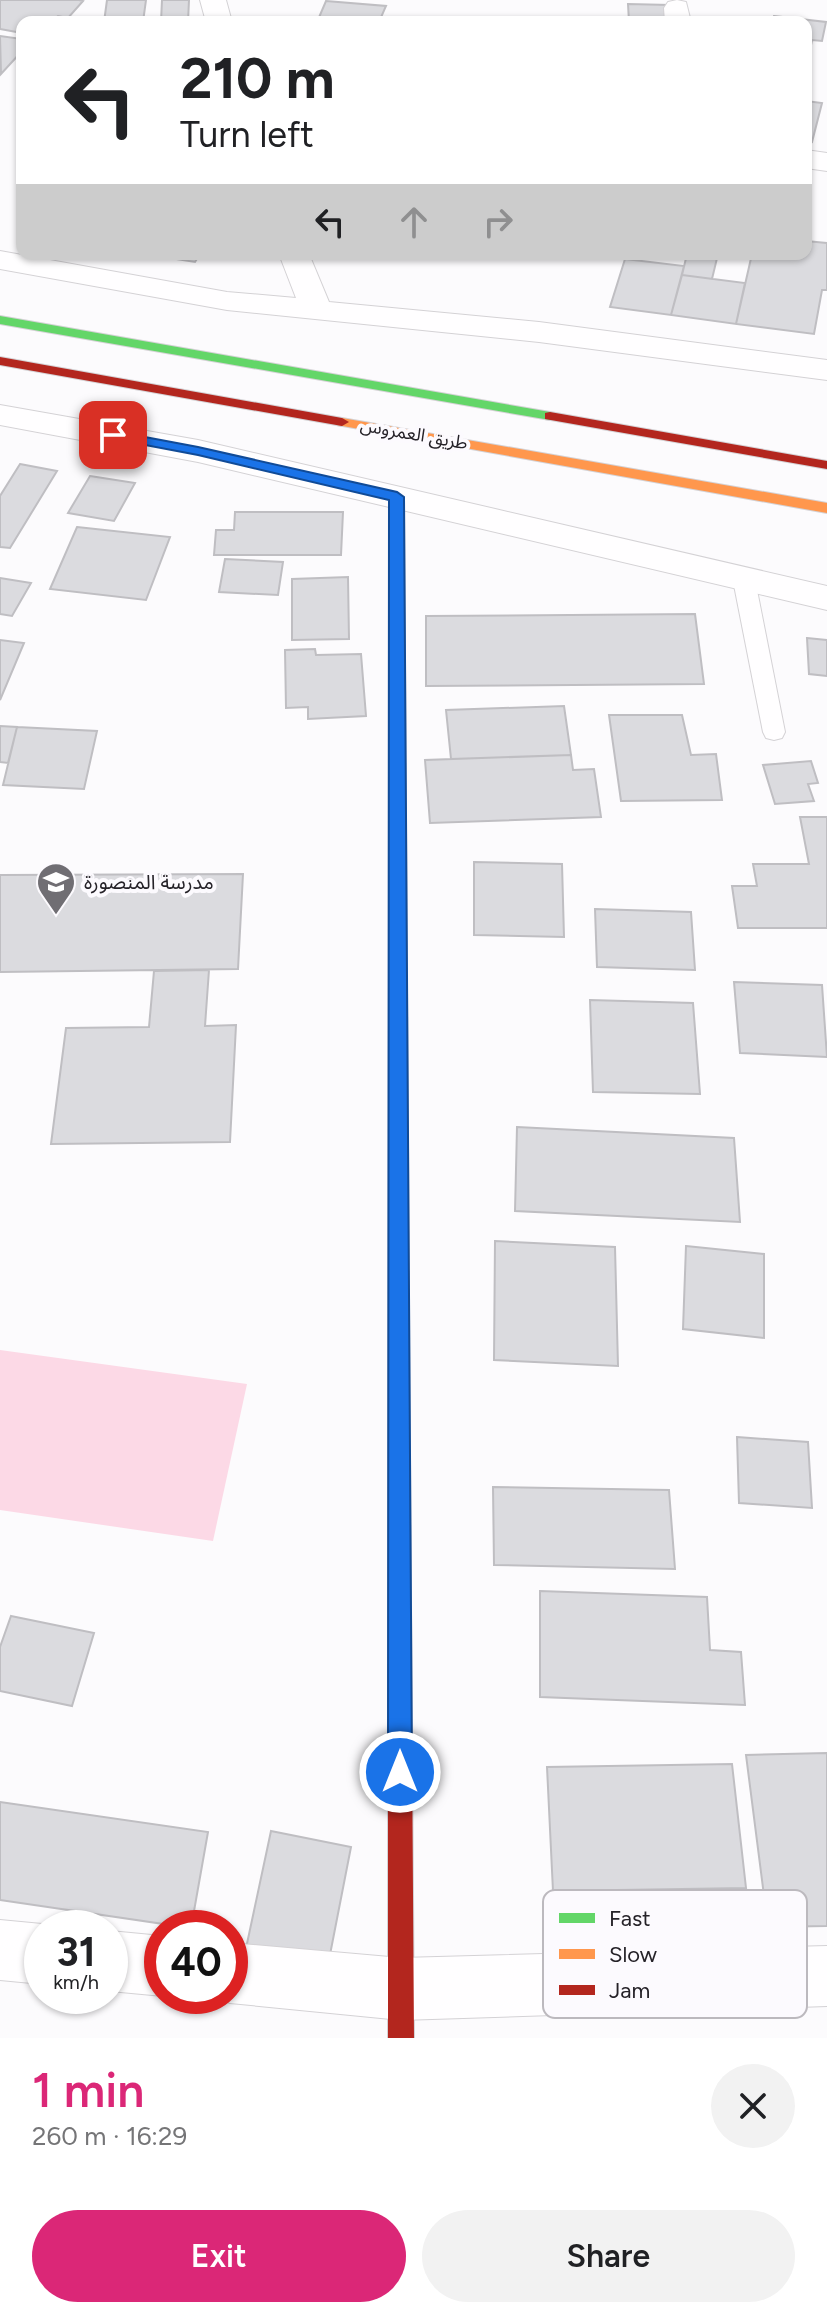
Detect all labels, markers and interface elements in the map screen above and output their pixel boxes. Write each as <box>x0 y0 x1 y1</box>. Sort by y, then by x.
text: 210 m <box>180 45 335 112</box>
icon: left <box>48 48 152 152</box>
text: Turn left <box>180 113 314 156</box>
icon: left <box>308 200 352 244</box>
icon: ahead <box>392 200 436 244</box>
icon: right <box>476 200 520 244</box>
pin <box>79 401 147 469</box>
icon: arrive <box>91 413 135 457</box>
street label: طريق العمروس <box>359 414 469 454</box>
school or university icon: مدرسة المنصورة <box>35 861 77 916</box>
place label: مدرسة المنصورة <box>84 870 214 894</box>
position arrow <box>358 1730 442 1814</box>
legend <box>543 1890 807 2018</box>
text: Fast <box>609 1905 651 1932</box>
speed limit sign: 40 <box>144 1910 248 2014</box>
text: 31 <box>56 1928 96 1976</box>
text: Slow <box>609 1941 658 1968</box>
text: km/h <box>53 1970 99 1994</box>
text: Jam <box>609 1977 650 2004</box>
text: 1 min <box>32 2061 144 2119</box>
button: close <box>711 2064 795 2148</box>
text: 260 m · 16:29 <box>32 2120 187 2152</box>
button: Exit <box>32 2210 406 2302</box>
button: Share <box>422 2210 795 2302</box>

